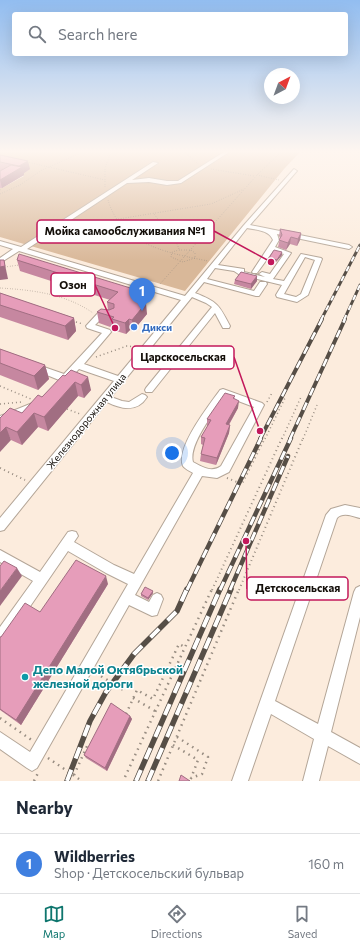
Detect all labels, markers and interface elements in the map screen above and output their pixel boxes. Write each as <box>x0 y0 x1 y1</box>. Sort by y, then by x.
search box <box>12 12 348 56</box>
icon: search <box>26 23 48 45</box>
text: Search here <box>58 25 137 43</box>
north arrow <box>264 68 300 104</box>
callout: Мойка самообслуживания №1 <box>37 220 214 243</box>
text: Мойка самообслуживания №1 <box>45 224 205 237</box>
callout: Озон <box>51 273 95 296</box>
text: Озон <box>59 278 87 291</box>
pin: 1 <box>129 278 155 311</box>
place label: Дикси <box>142 321 172 333</box>
marker: Дикси <box>129 322 139 332</box>
callout: Царскосельская <box>132 346 234 369</box>
text: Царскосельская <box>140 350 226 363</box>
street label: Железнодорожная улица <box>44 371 128 471</box>
your location <box>162 443 182 463</box>
callout: Детскосельская <box>247 577 348 600</box>
text: Детскосельская <box>256 581 340 594</box>
place label: Депо Малой Октябрьской железной дороги <box>33 662 183 690</box>
marker: Депо Малой Октябрьской железной дороги <box>20 672 30 682</box>
text: Nearby <box>16 797 73 818</box>
text: Wildberries <box>54 847 135 865</box>
text: 1 <box>26 856 32 872</box>
text: 160 m <box>308 856 344 872</box>
text: Shop · Детскосельский бульвар <box>54 865 244 881</box>
tab: Map <box>43 903 65 940</box>
tab: Directions <box>151 903 202 940</box>
tab: Saved <box>288 903 317 940</box>

